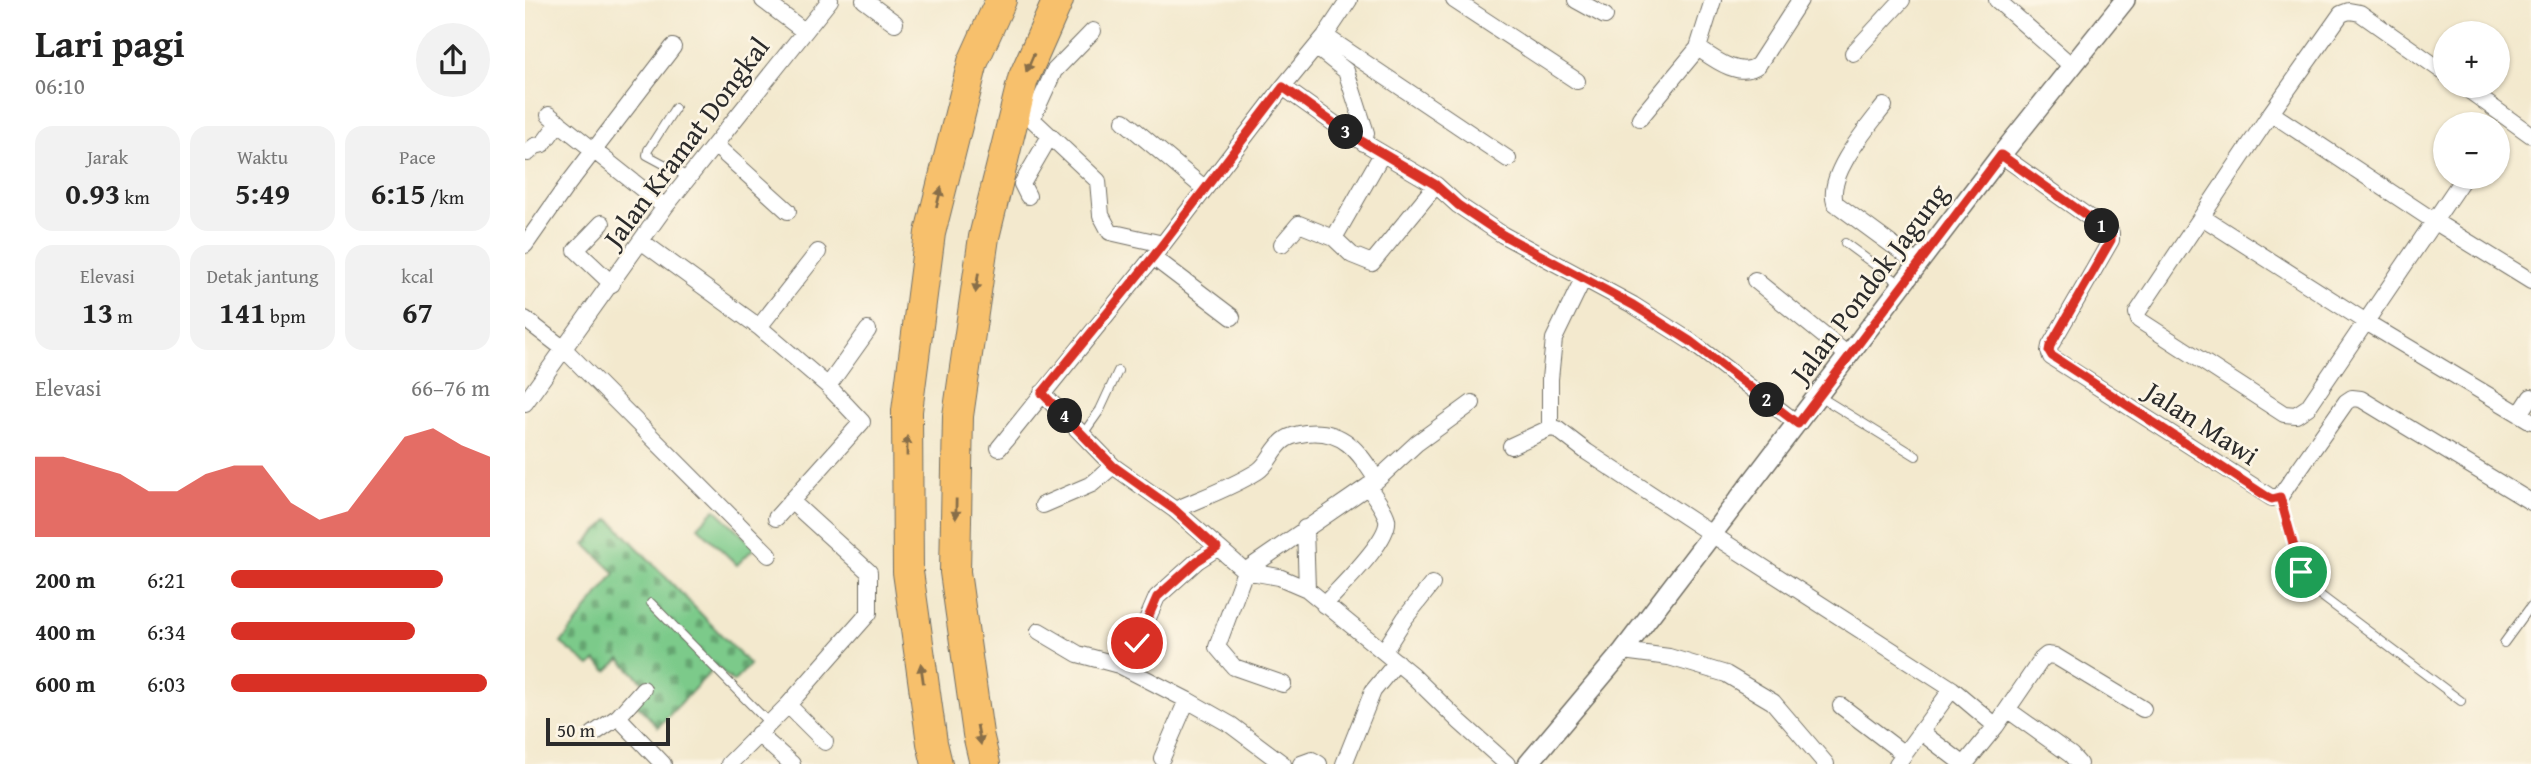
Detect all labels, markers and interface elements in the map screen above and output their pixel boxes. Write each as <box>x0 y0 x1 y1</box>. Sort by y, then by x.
text: Lari pagi <box>35 15 185 71</box>
map controls <box>2433 21 2510 189</box>
button: + <box>2433 21 2510 98</box>
button: share <box>416 23 490 97</box>
street label: Jalan Kramat Dongkal <box>591 28 779 258</box>
one-way arrow <box>1024 52 1035 73</box>
text: 06:10 <box>35 69 85 102</box>
button: − <box>2433 112 2510 189</box>
pin: 3 <box>1329 114 1363 150</box>
text: 3 <box>1341 117 1350 145</box>
text: Jarak <box>87 143 128 171</box>
text: Waktu <box>237 143 288 171</box>
text: Pace <box>399 143 436 171</box>
text: 0.93 <box>65 171 120 215</box>
text: 5:49 <box>235 171 290 215</box>
text: 6:15 <box>371 171 426 215</box>
street label: Jalan Pondok Jagung <box>1778 174 1957 393</box>
text: km <box>120 183 150 211</box>
text: /km <box>426 183 464 211</box>
one-way arrow <box>934 186 945 208</box>
pin: 1 <box>2085 208 2119 244</box>
text: 1 <box>2097 211 2106 239</box>
text: Elevasi <box>80 262 135 290</box>
text: Detak jantung <box>207 262 318 290</box>
text: kcal <box>401 262 434 290</box>
one-way arrow <box>971 272 982 294</box>
text: 13 <box>82 290 113 334</box>
text: 141 <box>219 290 266 334</box>
text: 67 <box>402 290 433 334</box>
text: m <box>113 302 133 330</box>
text: bpm <box>266 302 306 330</box>
street label: Jalan Mawi <box>2135 369 2267 475</box>
text: Elevasi <box>35 371 101 404</box>
text: 66–76 m <box>411 371 490 404</box>
pin: 2 <box>1749 382 1785 418</box>
text: 2 <box>1762 385 1771 413</box>
pin: 4 <box>1047 398 1083 434</box>
text: 4 <box>1060 401 1069 429</box>
one-way arrow <box>901 435 913 457</box>
one-way arrow <box>950 499 962 521</box>
pin <box>2271 542 2331 602</box>
icon: arrive <box>2282 553 2320 591</box>
text: 200 m <box>35 563 96 596</box>
text: 6:21 <box>147 563 186 596</box>
pin <box>1107 613 1167 673</box>
text: 400 m <box>35 615 96 648</box>
text: 6:34 <box>147 615 186 648</box>
icon: check <box>1118 624 1156 662</box>
one-way arrow <box>916 662 927 684</box>
text: 600 m <box>35 667 96 700</box>
text: 6:03 <box>147 667 186 700</box>
scale bar <box>546 715 670 747</box>
text: 50 m <box>557 716 595 744</box>
one-way arrow <box>973 724 984 746</box>

